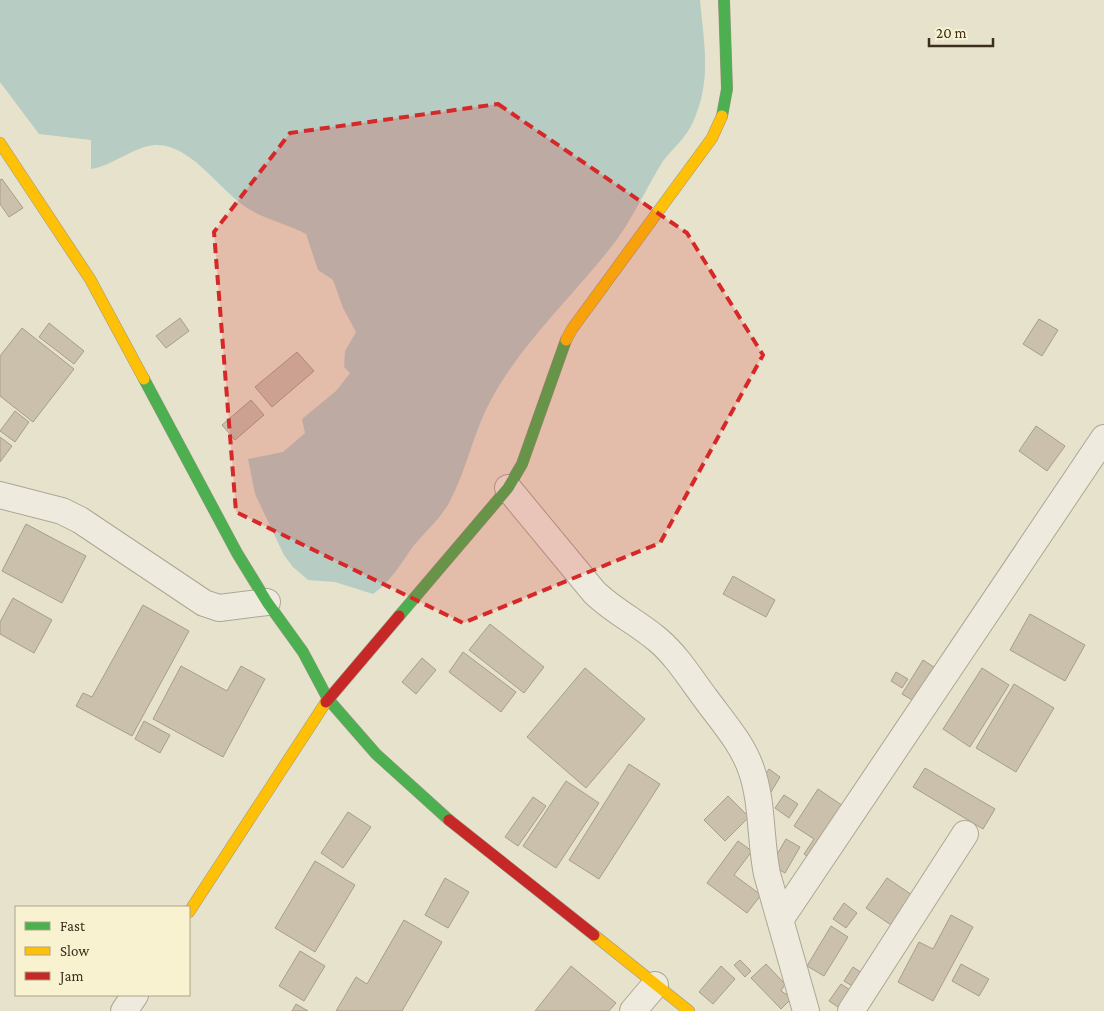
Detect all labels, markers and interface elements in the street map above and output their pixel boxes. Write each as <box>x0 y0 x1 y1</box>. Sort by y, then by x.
scale bar <box>929 15 993 47</box>
text: 20 m <box>936 25 967 41</box>
legend <box>15 906 190 996</box>
text: Fast <box>60 918 86 934</box>
text: Slow <box>60 943 90 959</box>
text: Jam <box>58 968 83 985</box>

